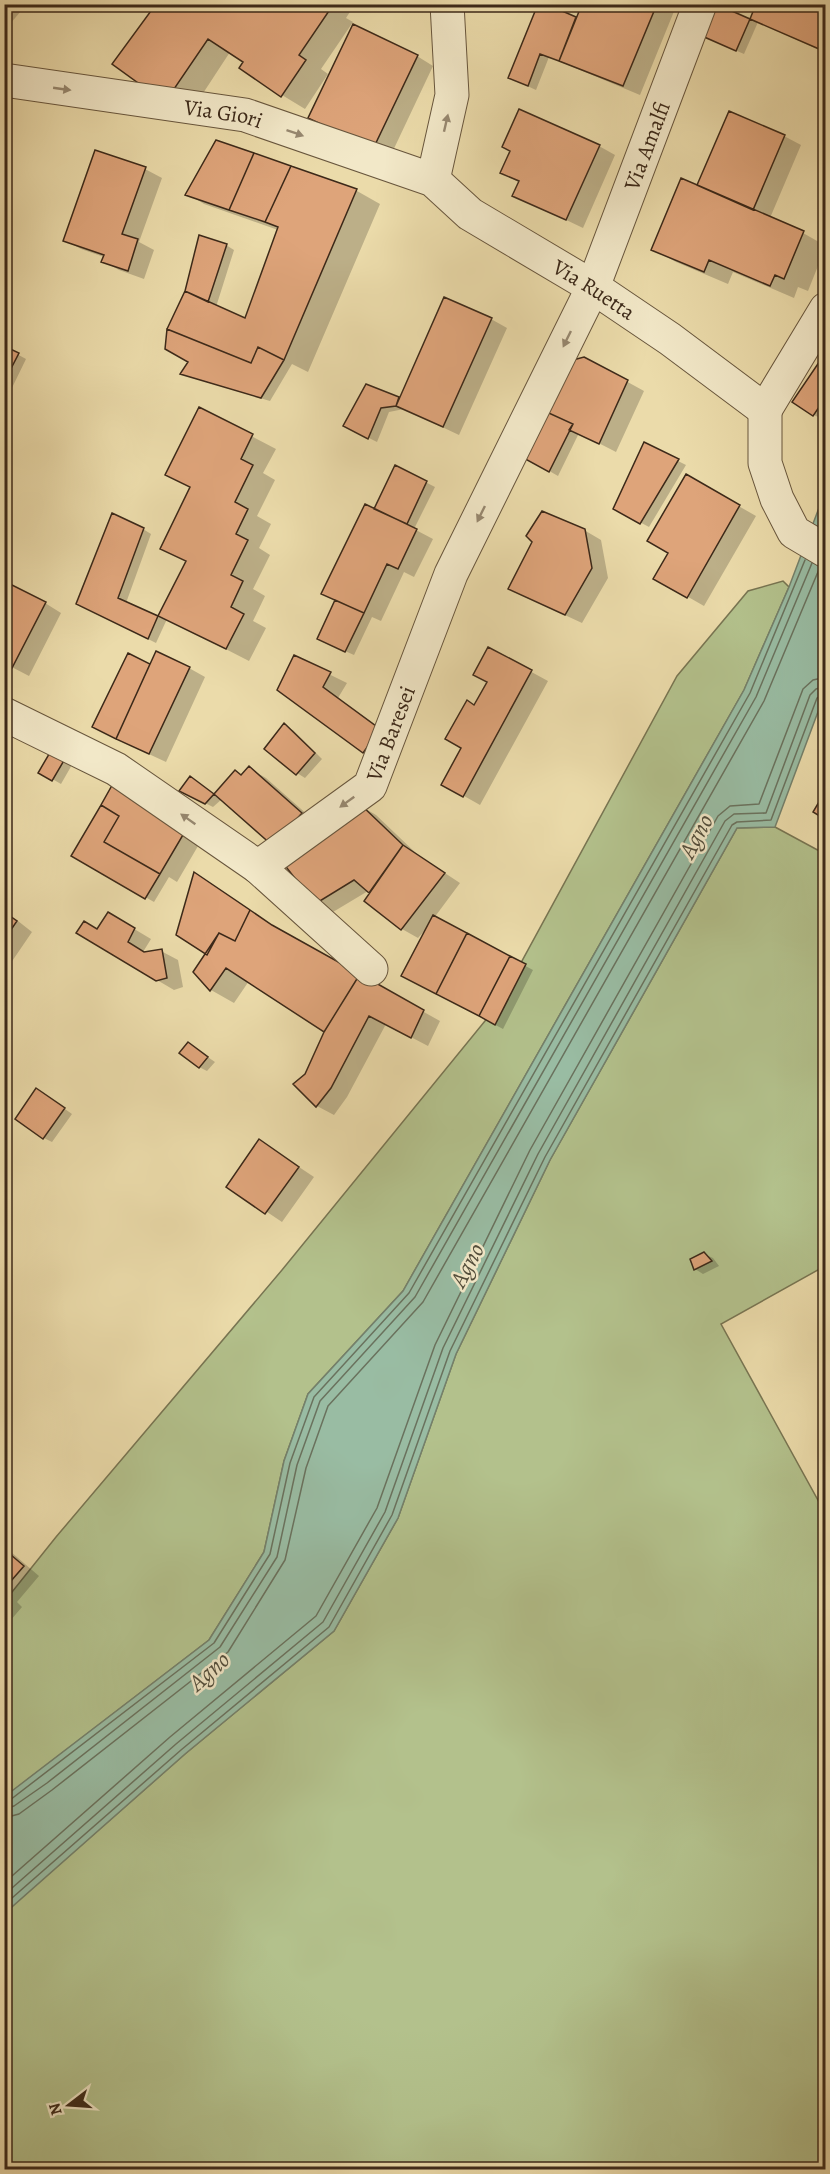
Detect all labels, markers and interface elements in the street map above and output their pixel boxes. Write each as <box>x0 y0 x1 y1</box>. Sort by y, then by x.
one-way arrow <box>53 84 72 93</box>
street label: Via Giori <box>181 92 267 136</box>
street label: Via Amalfi <box>617 97 678 195</box>
one-way arrow <box>441 114 451 133</box>
one-way arrow <box>286 128 304 138</box>
street label: Via Ruetta <box>546 252 642 328</box>
one-way arrow <box>563 331 572 348</box>
one-way arrow <box>476 505 486 523</box>
street label: Via Baresei <box>359 682 423 787</box>
one-way arrow <box>340 796 356 808</box>
water label: Agno <box>670 808 721 865</box>
one-way arrow <box>181 813 197 825</box>
water label: Agno <box>441 1237 492 1294</box>
water label: Agno <box>180 1644 237 1700</box>
north arrow <box>39 2075 99 2135</box>
text: N <box>43 2100 68 2118</box>

